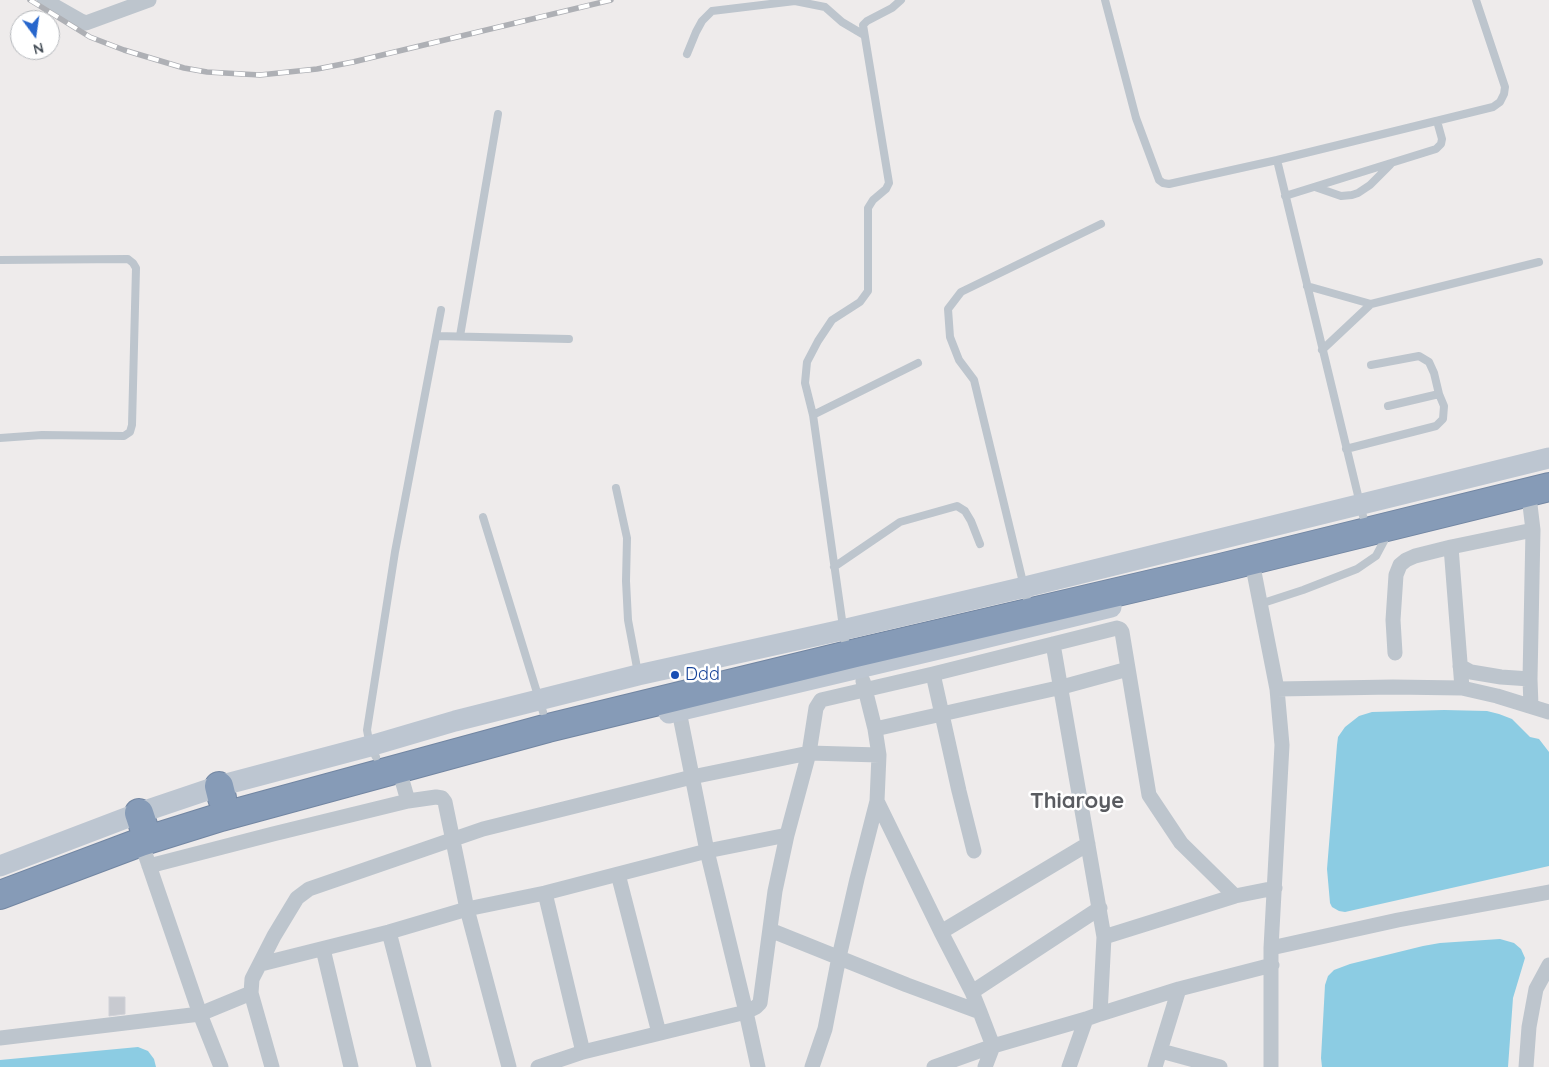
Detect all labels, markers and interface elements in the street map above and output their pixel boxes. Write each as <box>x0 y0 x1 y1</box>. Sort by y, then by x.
north arrow <box>10 10 60 60</box>
text: N <box>31 39 46 59</box>
place label: Ddd <box>685 664 720 686</box>
marker: Ddd <box>669 669 681 681</box>
district label: Thiaroye <box>1030 788 1124 814</box>

